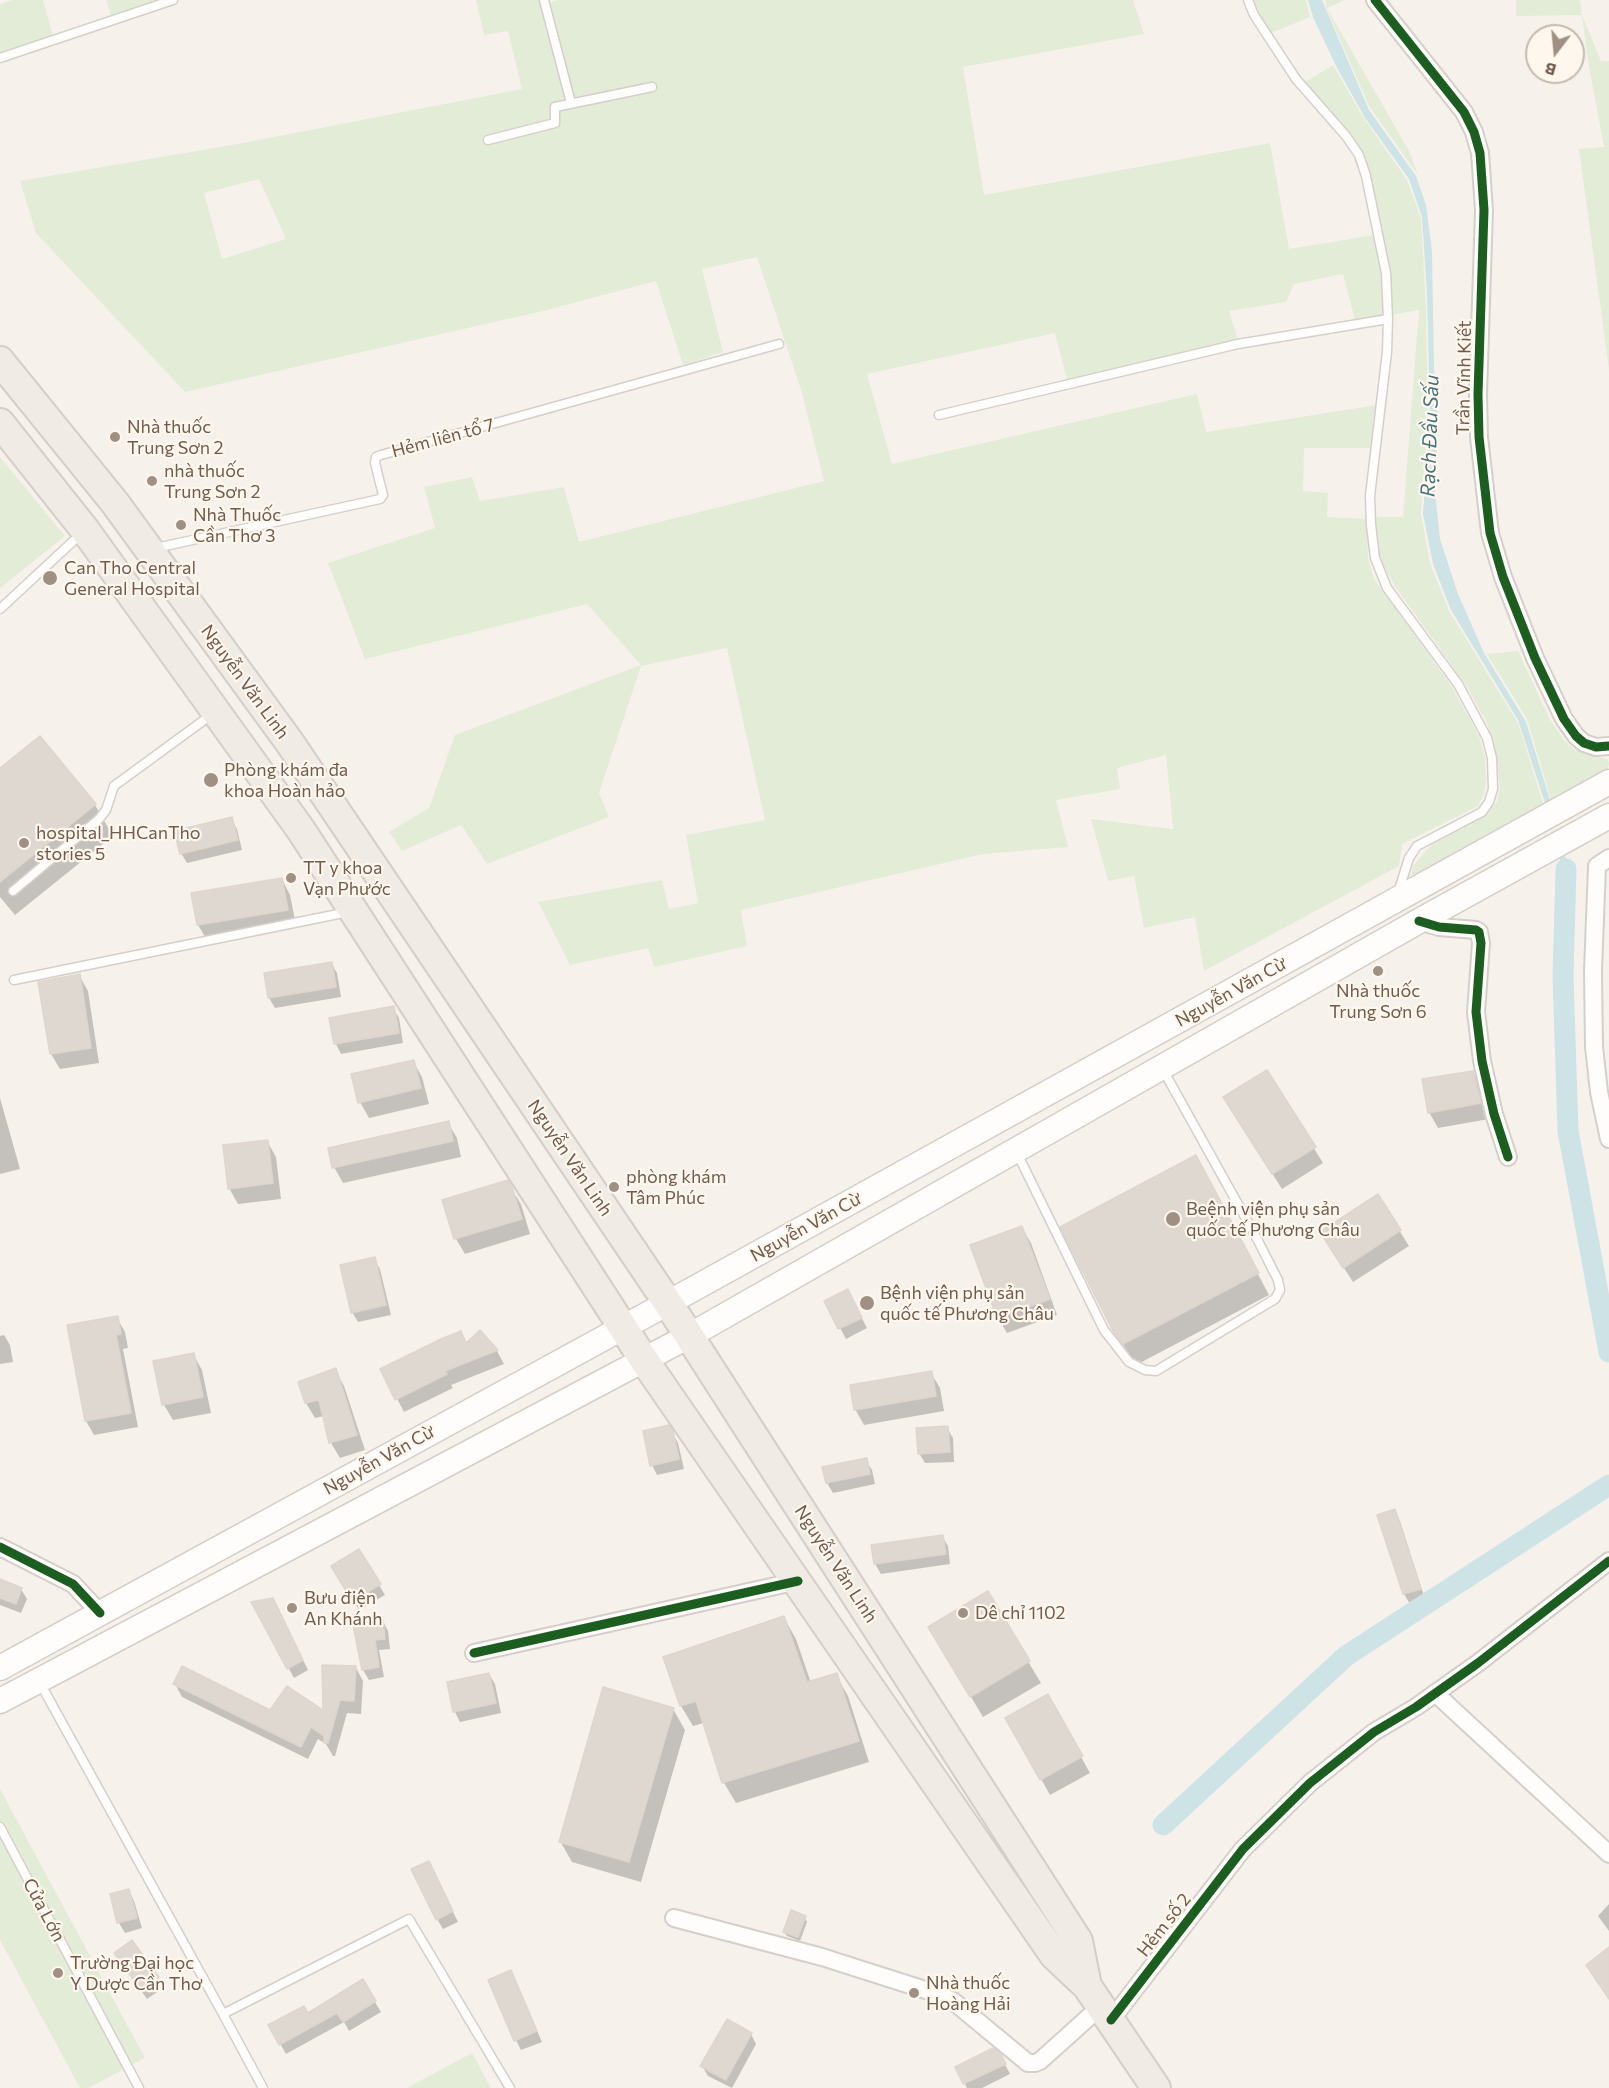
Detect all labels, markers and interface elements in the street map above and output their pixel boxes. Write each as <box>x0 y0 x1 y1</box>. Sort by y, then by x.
north arrow <box>1525 24 1585 84</box>
text: B <box>1543 59 1558 80</box>
street label: Trần Vĩnh Kiết <box>1452 320 1476 436</box>
water label: Rạch Đầu Sấu <box>1416 374 1444 498</box>
street label: Hẻm liên tổ 7 <box>389 414 497 462</box>
place label: Nhà thuốc Trung Sơn 2 <box>127 416 224 458</box>
marker: Nhà thuốc Trung Sơn 2 <box>108 430 122 444</box>
place label: nhà thuốc Trung Sơn 2 <box>164 460 261 502</box>
marker: nhà thuốc Trung Sơn 2 <box>145 474 159 488</box>
place label: Nhà Thuốc Cần Thơ 3 <box>193 504 281 546</box>
marker: Nhà Thuốc Cần Thơ 3 <box>174 518 188 532</box>
place label: Can Tho Central General Hospital <box>64 557 200 600</box>
marker: Can Tho Central General Hospital <box>41 569 59 587</box>
street label: Nguyễn Văn Linh <box>196 621 294 743</box>
place label: Phòng khám đa khoa Hoàn hảo <box>224 759 348 802</box>
marker: Phòng khám đa khoa Hoàn hảo <box>202 771 220 789</box>
place label: hospital_HHCanTho stories 5 <box>36 822 201 864</box>
marker: hospital_HHCanTho stories 5 <box>17 836 31 850</box>
place label: TT y khoa Vạn Phước <box>303 857 391 900</box>
marker: TT y khoa Vạn Phước <box>284 871 298 885</box>
street label: Nguyễn Văn Cừ <box>1172 953 1290 1031</box>
marker: Nhà thuốc Trung Sơn 6 <box>1371 964 1385 978</box>
place label: Nhà thuốc Trung Sơn 6 <box>1329 980 1427 1022</box>
street label: Nguyễn Văn Linh <box>523 1096 617 1220</box>
place label: phòng khám Tâm Phúc <box>626 1166 726 1208</box>
marker: phòng khám Tâm Phúc <box>607 1180 621 1194</box>
street label: Nguyễn Văn Cừ <box>747 1188 865 1266</box>
place label: Beệnh viện phụ sản quốc tế Phương Châu <box>1186 1198 1360 1240</box>
marker: Beệnh viện phụ sản quốc tế Phương Châu <box>1164 1210 1182 1228</box>
place label: Bệnh viện phụ sản quốc tế Phương Châu <box>880 1282 1054 1324</box>
marker: Bệnh viện phụ sản quốc tế Phương Châu <box>858 1294 876 1312</box>
street label: Nguyễn Văn Cừ <box>320 1421 438 1499</box>
street label: Nguyễn Văn Linh <box>790 1501 882 1627</box>
place label: Bưu điện An Khánh <box>304 1587 383 1630</box>
marker: Bưu điện An Khánh <box>285 1601 299 1615</box>
place label: Dê chỉ 1102 <box>975 1602 1066 1624</box>
marker: Dê chỉ 1102 <box>956 1606 970 1620</box>
street label: Cửa Lớn <box>18 1875 70 1945</box>
street label: Hẻm số 2 <box>1133 1889 1195 1961</box>
place label: Trường Đại học Y Dược Cần Thơ <box>70 1952 202 1994</box>
marker: Trường Đại học Y Dược Cần Thơ <box>51 1966 65 1980</box>
place label: Nhà thuốc Hoàng Hải <box>926 1972 1011 2014</box>
marker: Nhà thuốc Hoàng Hải <box>907 1986 921 2000</box>

